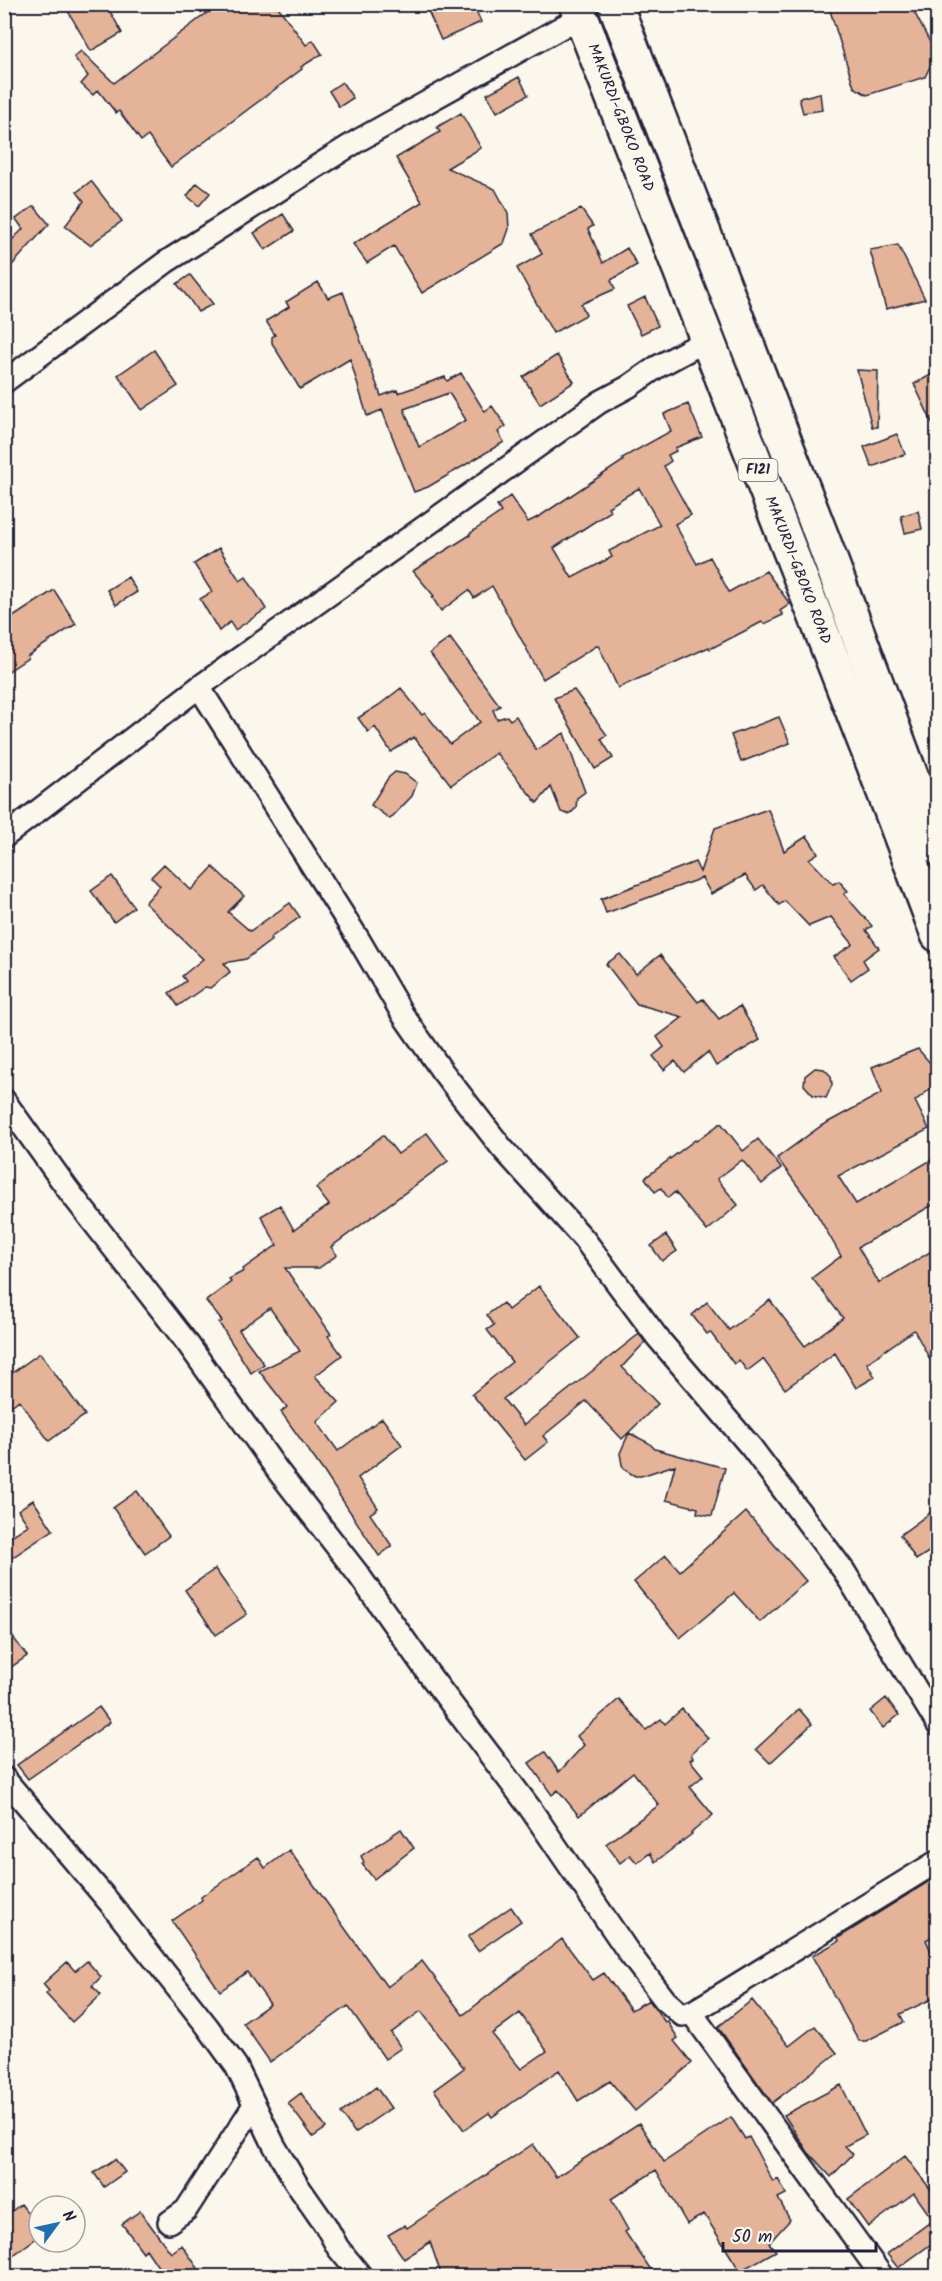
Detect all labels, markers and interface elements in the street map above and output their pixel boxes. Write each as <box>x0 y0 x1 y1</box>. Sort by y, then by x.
street label: MAKURDI-GBOKO ROAD <box>581 40 660 196</box>
road number: F121 <box>738 459 777 481</box>
street label: MAKURDI-GBOKO ROAD <box>758 492 838 648</box>
north arrow <box>27 2194 87 2254</box>
text: N <box>55 2206 82 2228</box>
scale bar <box>723 2215 876 2253</box>
text: 50 m <box>732 2223 772 2252</box>

